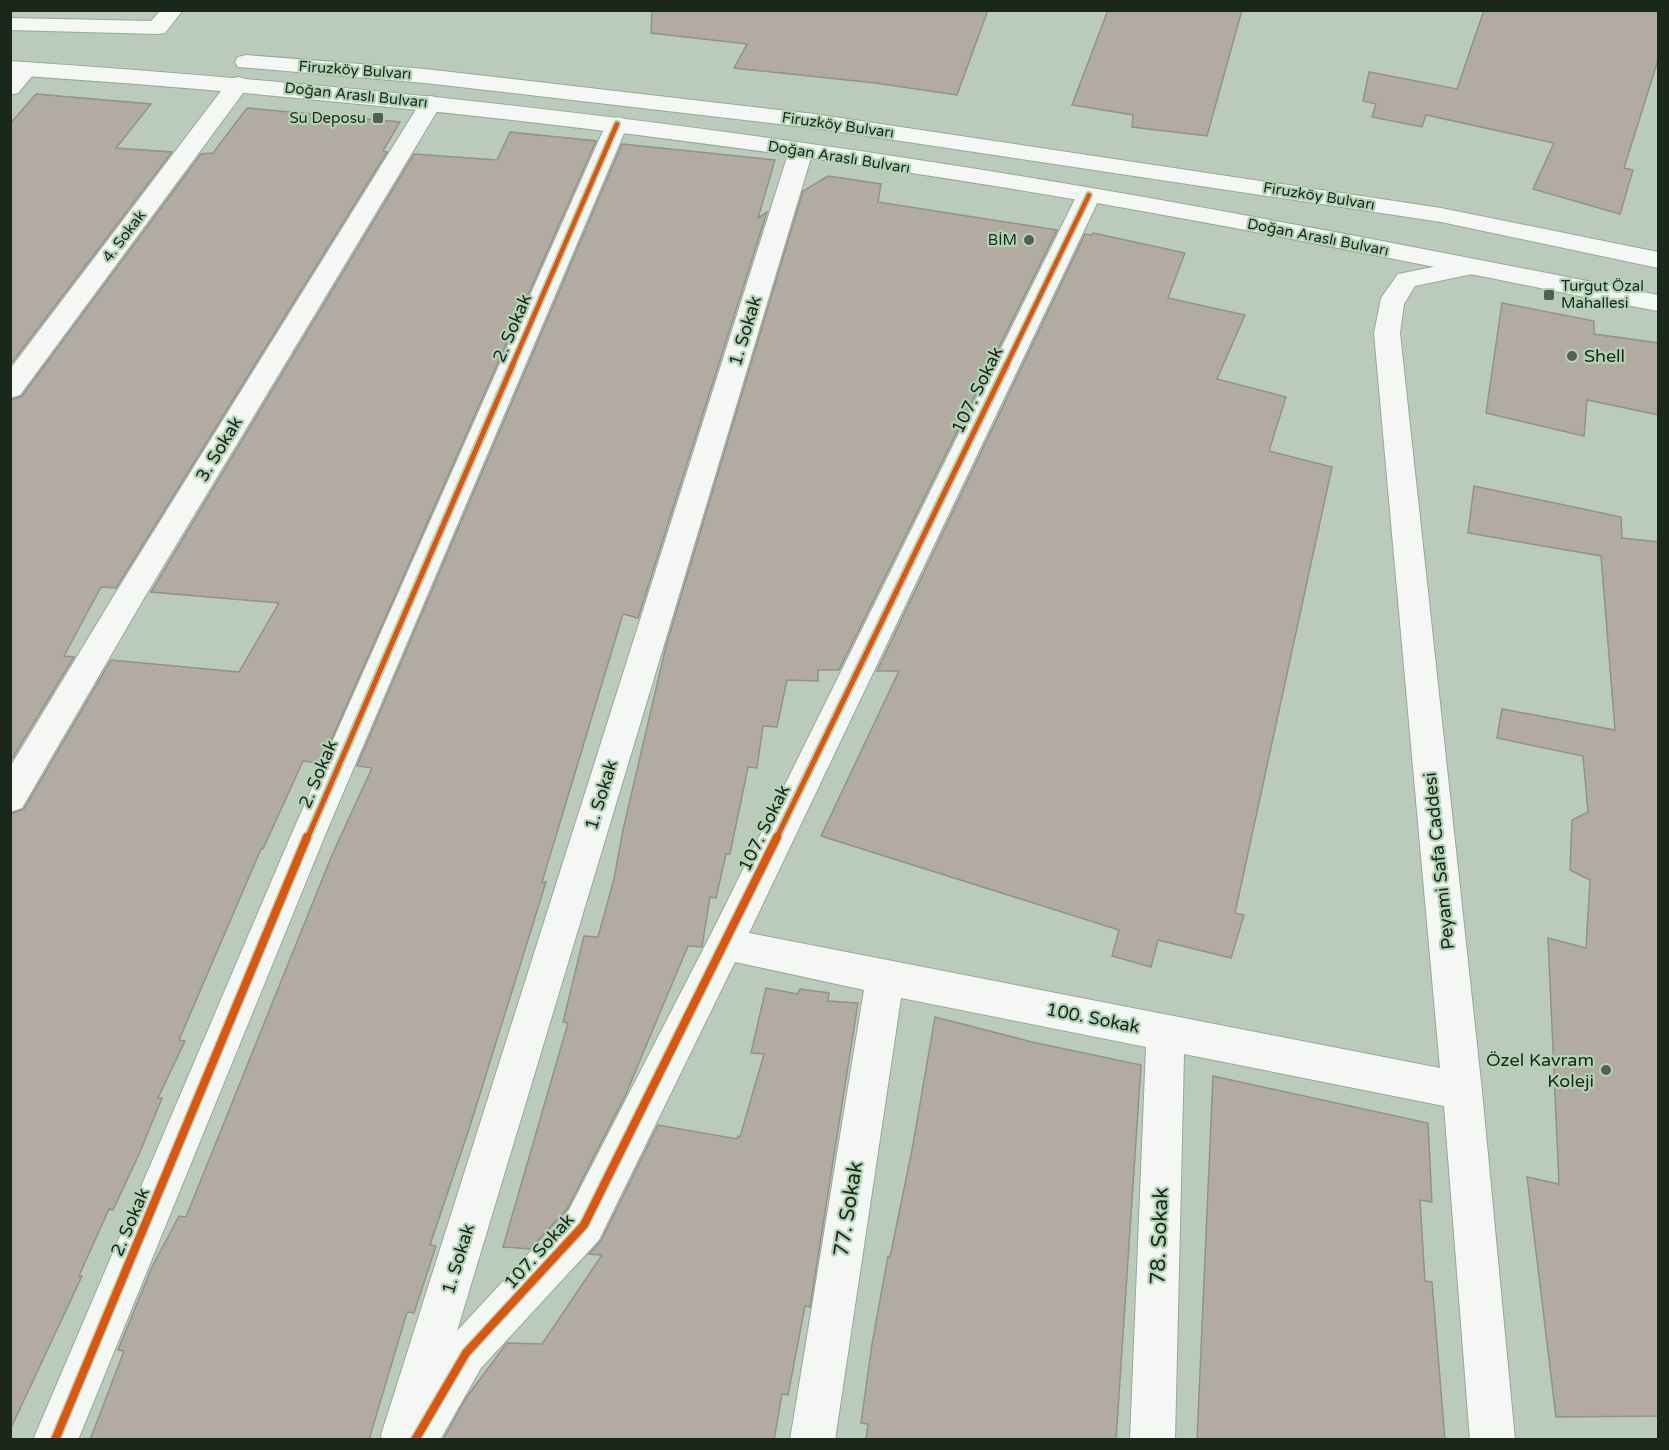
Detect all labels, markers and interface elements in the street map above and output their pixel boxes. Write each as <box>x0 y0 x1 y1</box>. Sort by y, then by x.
street label: Firuzköy Bulvarı <box>298 57 412 83</box>
street label: Doğan Araslı Bulvarı <box>284 79 428 111</box>
street label: Firuzköy Bulvarı <box>781 108 895 142</box>
place label: Su Deposu <box>289 109 366 127</box>
marker: Su Deposu <box>371 111 385 125</box>
street label: Doğan Araslı Bulvarı <box>767 137 911 177</box>
street label: Firuzköy Bulvarı <box>1262 178 1376 214</box>
street label: 4. Sokak <box>99 207 149 265</box>
street label: Doğan Araslı Bulvarı <box>1246 214 1390 260</box>
place label: BİM <box>988 231 1017 249</box>
marker: BİM <box>1022 233 1036 247</box>
place label: Turgut Özal Mahallesi <box>1561 277 1644 312</box>
marker: Turgut Özal Mahallesi <box>1542 288 1556 302</box>
street label: 2. Sokak <box>488 290 536 366</box>
street label: 1. Sokak <box>724 293 766 369</box>
street label: 107. Sokak <box>947 343 1008 437</box>
place label: Shell <box>1584 345 1625 367</box>
marker: Shell <box>1565 349 1579 363</box>
street label: 3. Sokak <box>191 412 247 486</box>
street label: 2. Sokak <box>294 736 342 812</box>
street label: 1. Sokak <box>580 757 622 833</box>
street label: Peyami Safa Caddesi <box>1419 771 1459 951</box>
street label: 107. Sokak <box>734 781 795 875</box>
street label: 100. Sokak <box>1044 998 1142 1038</box>
place label: Özel Kavram Koleji <box>1486 1049 1594 1092</box>
marker: Özel Kavram Koleji <box>1599 1063 1613 1077</box>
street label: 77. Sokak <box>829 1159 868 1259</box>
street label: 2. Sokak <box>106 1184 154 1260</box>
street label: 78. Sokak <box>1145 1187 1174 1285</box>
street label: 107. Sokak <box>499 1209 579 1293</box>
street label: 1. Sokak <box>437 1221 479 1297</box>

